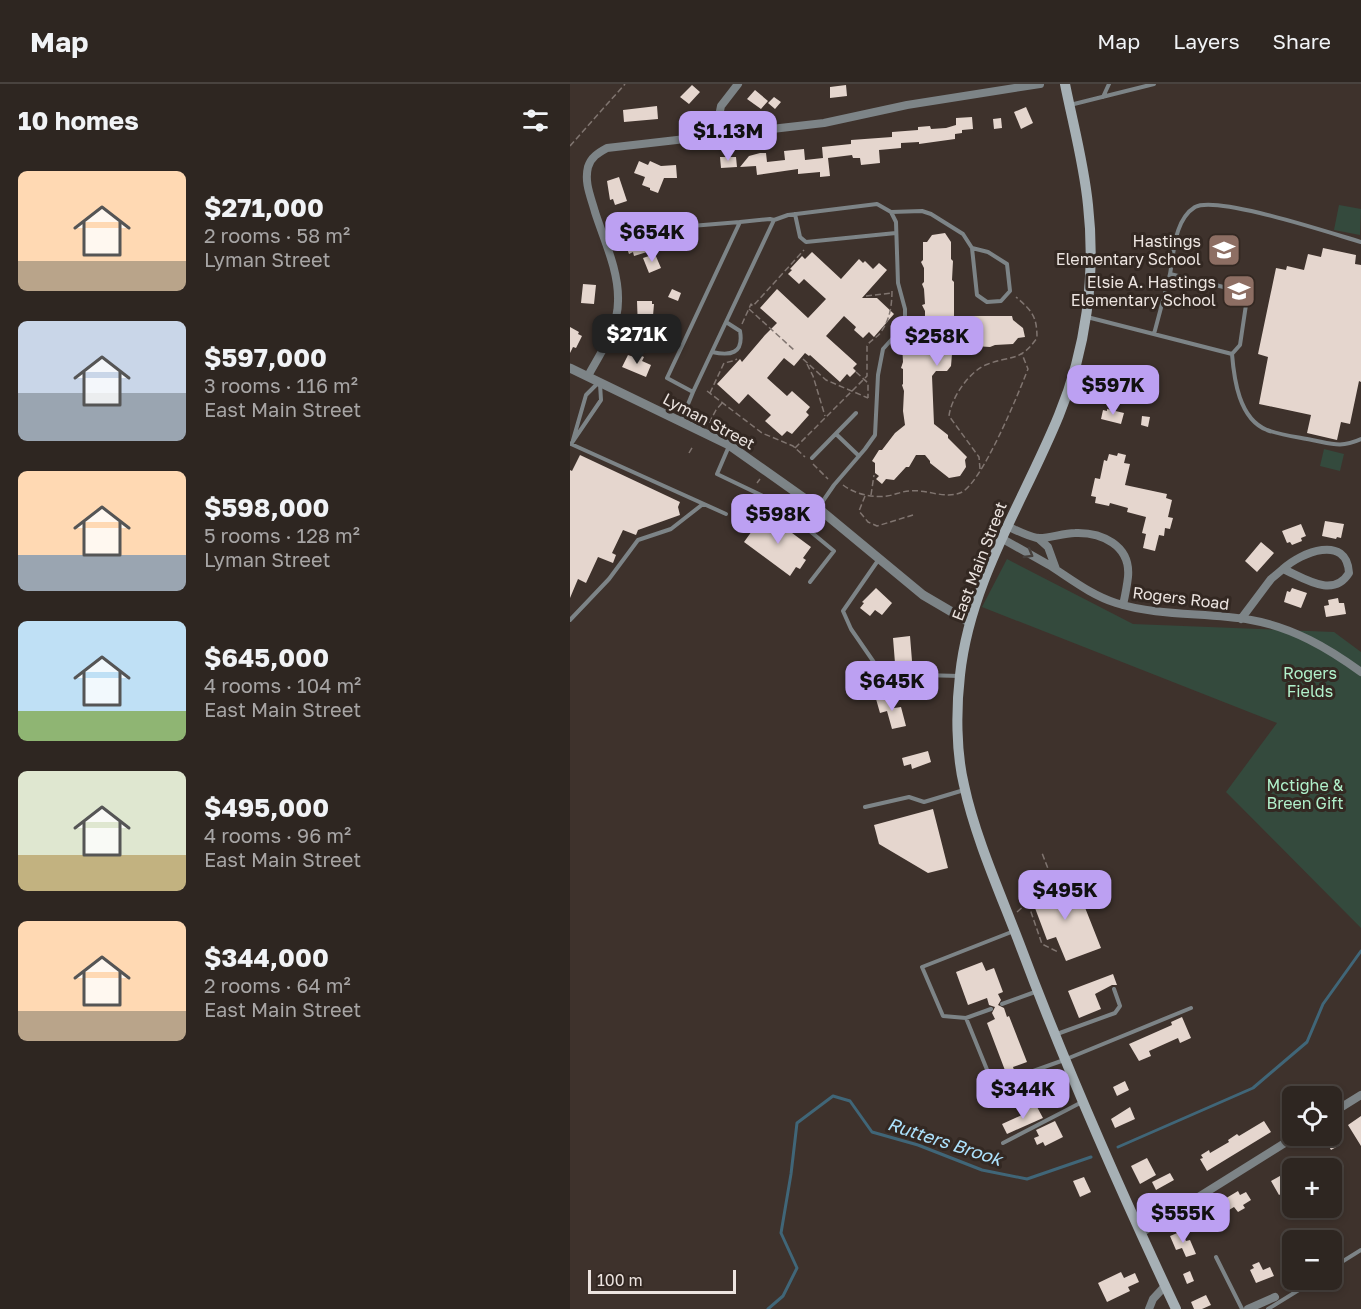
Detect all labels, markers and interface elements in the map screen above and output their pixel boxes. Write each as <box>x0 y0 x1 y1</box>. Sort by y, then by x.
text: Map <box>30 25 88 58</box>
text: Map <box>1097 28 1140 54</box>
text: Layers <box>1173 28 1240 54</box>
text: Share <box>1273 28 1331 54</box>
icon: filters <box>519 104 552 137</box>
text: 10 homes <box>18 105 139 136</box>
pin: $1.13M <box>679 111 777 162</box>
text: $1.13M <box>693 118 763 142</box>
text: $271,000 <box>204 192 324 223</box>
icon: home <box>66 195 138 267</box>
pin: $654K <box>610 212 694 263</box>
text: $654K <box>619 219 685 243</box>
text: 2 rooms · 58 m² <box>204 223 350 247</box>
place label: Hastings Elementary School <box>1056 231 1201 269</box>
school or university icon: Hastings Elementary School <box>1206 232 1242 268</box>
text: Lyman Street <box>204 247 331 271</box>
place label: Elsie A. Hastings Elementary School <box>1071 272 1216 310</box>
school or university icon: Elsie A. Hastings Elementary School <box>1221 273 1257 309</box>
pin: $271K <box>595 314 679 365</box>
pin: $258K <box>895 316 979 367</box>
text: $271K <box>606 321 668 345</box>
text: $258K <box>904 323 970 347</box>
text: $597,000 <box>204 342 327 373</box>
icon: home <box>66 345 138 417</box>
pin: $597K <box>1071 365 1155 416</box>
text: $597K <box>1081 372 1145 396</box>
text: 3 rooms · 116 m² <box>204 373 358 397</box>
street label: Lyman Street <box>660 388 758 454</box>
text: East Main Street <box>204 397 361 421</box>
text: $598,000 <box>204 492 329 523</box>
pin: $598K <box>736 494 820 545</box>
icon: home <box>66 495 138 567</box>
street label: East Main Street <box>947 499 1011 623</box>
text: $598K <box>745 501 811 525</box>
text: 5 rooms · 128 m² <box>204 523 360 547</box>
one-way arrow <box>1023 546 1033 558</box>
text: Lyman Street <box>204 547 331 571</box>
street label: Rogers Road <box>1131 582 1231 614</box>
text: $645,000 <box>204 642 329 673</box>
icon: home <box>66 645 138 717</box>
pin: $645K <box>850 661 934 712</box>
park label: Rogers Fields <box>1283 663 1337 701</box>
text: $645K <box>859 668 925 692</box>
text: 4 rooms · 104 m² <box>204 673 361 697</box>
text: East Main Street <box>204 697 361 721</box>
park label: Mctighe & Breen Gift <box>1266 775 1344 813</box>
text: $495,000 <box>204 792 329 823</box>
icon: home <box>66 795 138 867</box>
text: 4 rooms · 96 m² <box>204 823 351 847</box>
text: East Main Street <box>204 847 361 871</box>
pin: $495K <box>1023 870 1107 921</box>
text: $495K <box>1032 877 1098 901</box>
text: $344,000 <box>204 942 329 973</box>
icon: home <box>66 945 138 1017</box>
text: 2 rooms · 64 m² <box>204 973 351 997</box>
text: East Main Street <box>204 997 361 1021</box>
pin: $344K <box>981 1069 1065 1120</box>
text: $344K <box>990 1076 1056 1100</box>
map controls <box>1282 1086 1342 1290</box>
button: locate <box>1282 1086 1342 1146</box>
water label: Rutters Brook <box>885 1112 1007 1170</box>
button: + <box>1282 1158 1342 1218</box>
pin: $555K <box>1141 1193 1225 1244</box>
text: $555K <box>1151 1200 1215 1224</box>
button: − <box>1282 1230 1342 1290</box>
scale bar <box>588 1267 736 1294</box>
text: 100 m <box>597 1270 643 1290</box>

